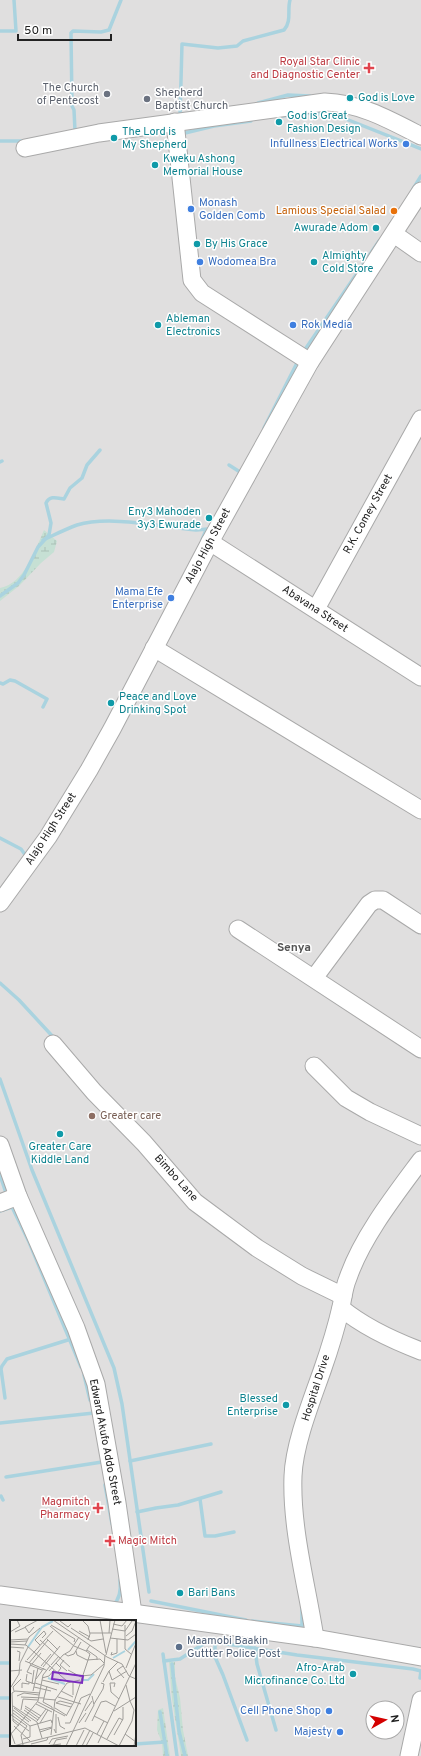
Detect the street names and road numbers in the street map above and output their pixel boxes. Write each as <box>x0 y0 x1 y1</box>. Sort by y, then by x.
street label: R.K. Comey Street <box>340 472 396 556</box>
street label: Alajo High Street <box>182 506 234 586</box>
street label: Abavana Street <box>279 582 351 636</box>
street label: Alajo High Street <box>22 790 80 868</box>
street label: Bimbo Lane <box>151 1151 201 1205</box>
street label: Hospital Drive <box>299 1353 333 1423</box>
street label: Edward Akufo Addo Street <box>86 1378 124 1506</box>

